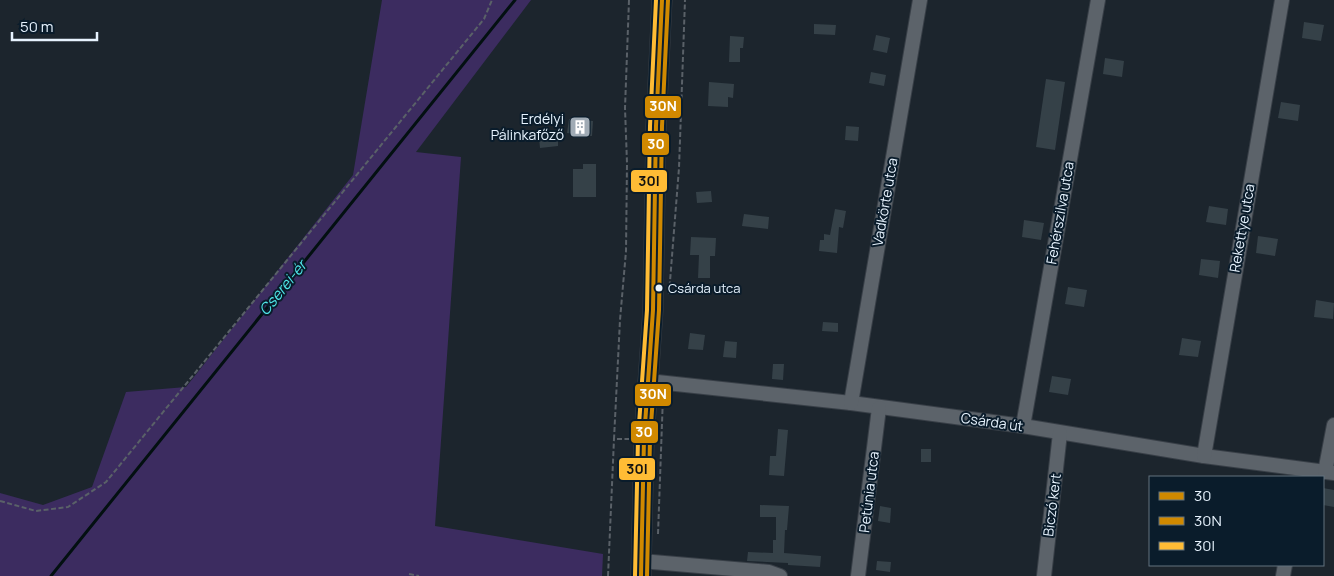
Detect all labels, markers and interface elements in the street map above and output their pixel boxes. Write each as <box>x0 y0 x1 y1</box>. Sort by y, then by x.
scale bar <box>12 10 98 42</box>
text: 50 m <box>20 16 54 37</box>
line badge: 30N <box>644 95 682 119</box>
text: 30N <box>649 96 677 115</box>
place label: Erdélyi Pálinkafőző <box>491 109 564 144</box>
building icon: Erdélyi Pálinkafőző <box>568 115 592 139</box>
line badge: 30 <box>641 132 670 156</box>
text: 30 <box>647 134 665 153</box>
street label: Vadkörte utca <box>867 156 902 248</box>
street label: Fehérszilva utca <box>1041 160 1078 266</box>
line badge: 30I <box>630 169 668 193</box>
text: 30I <box>638 171 660 190</box>
street label: Rekettye utca <box>1224 182 1259 274</box>
water label: Cserei-ér <box>254 254 313 320</box>
place label: Csárda utca <box>668 279 740 297</box>
marker: Csárda utca <box>654 283 664 293</box>
line badge: 30N <box>634 383 672 407</box>
text: 30N <box>639 384 667 403</box>
street label: Csárda út <box>960 408 1025 435</box>
line badge: 30 <box>630 420 659 444</box>
text: 30 <box>635 422 653 441</box>
street label: Petúnia utca <box>854 450 883 534</box>
line badge: 30I <box>618 457 656 481</box>
text: 30I <box>626 459 648 478</box>
street label: Biczó kert <box>1038 472 1065 537</box>
legend <box>1149 476 1324 566</box>
text: 30 <box>1194 485 1211 506</box>
text: 30N <box>1194 510 1222 531</box>
text: 30I <box>1194 535 1215 556</box>

